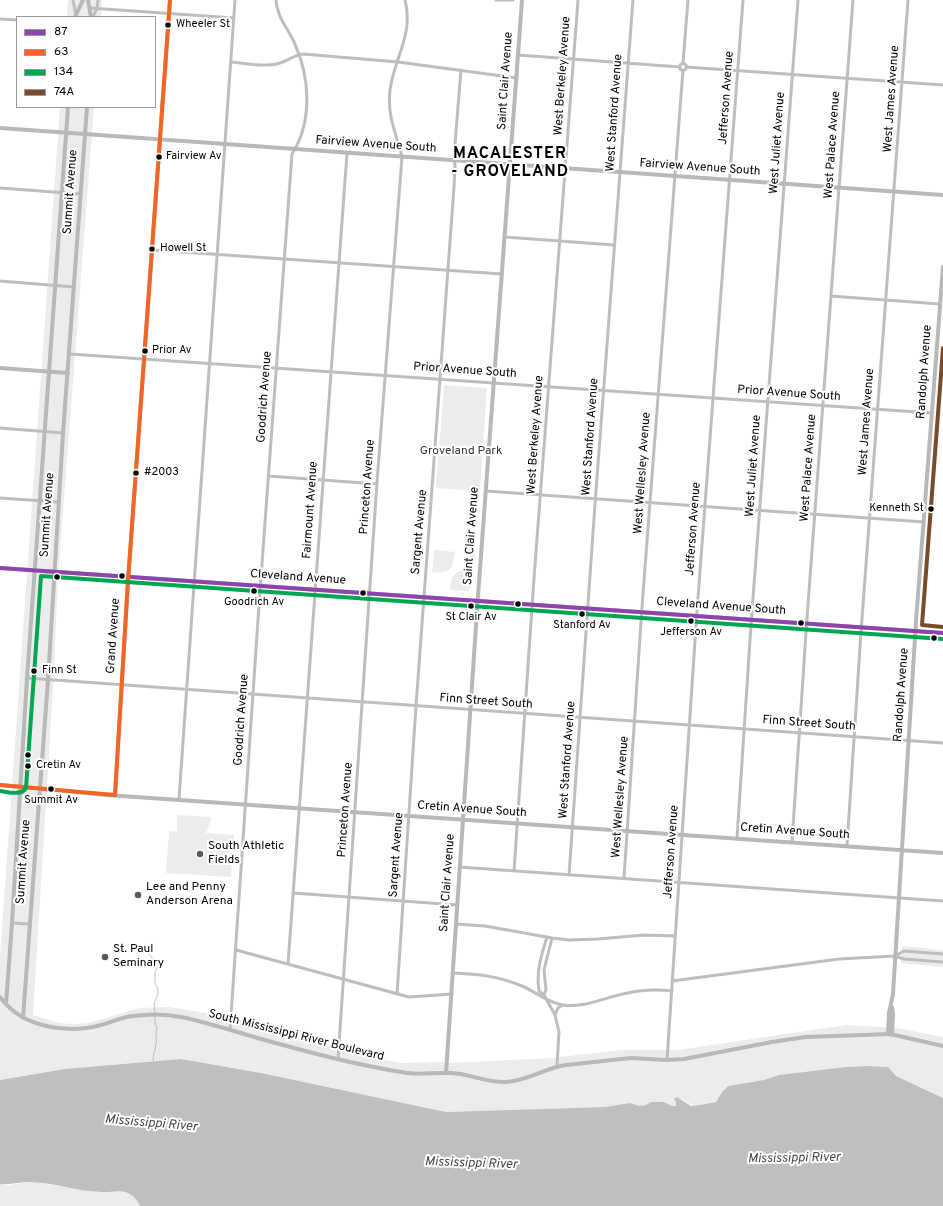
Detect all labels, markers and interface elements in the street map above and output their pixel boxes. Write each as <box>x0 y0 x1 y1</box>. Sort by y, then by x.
legend <box>16 16 156 108</box>
street label: West Berkeley Avenue <box>552 16 574 136</box>
place label: Wheeler St <box>176 18 230 32</box>
marker: Wheeler St <box>163 20 173 30</box>
text: 87 <box>54 24 67 40</box>
street label: Saint Clair Avenue <box>495 31 517 131</box>
text: 63 <box>54 44 68 60</box>
street label: West James Avenue <box>881 45 903 153</box>
street label: Jefferson Avenue <box>717 51 737 145</box>
street label: West Stanford Avenue <box>604 54 626 172</box>
text: 134 <box>54 64 73 80</box>
text: 74A <box>54 84 74 100</box>
street label: West Juliet Avenue <box>767 91 789 195</box>
street label: West Palace Avenue <box>822 91 844 199</box>
street label: Fairview Avenue South <box>315 134 437 156</box>
district label: MACALESTER - GROVELAND <box>451 145 569 183</box>
street label: Summit Avenue <box>61 149 81 235</box>
place label: Fairview Av <box>166 150 221 164</box>
marker: Fairview Av <box>154 152 164 162</box>
street label: Fairview Avenue South <box>639 157 761 179</box>
place label: Howell St <box>160 242 206 256</box>
marker: Howell St <box>147 244 157 254</box>
street label: Randolph Avenue <box>915 324 935 420</box>
place label: Prior Av <box>152 344 191 358</box>
marker: Prior Av <box>140 346 150 356</box>
street label: Goodrich Avenue <box>255 351 275 443</box>
street label: Prior Avenue South <box>413 360 517 382</box>
street label: West James Avenue <box>856 368 878 476</box>
street label: West Berkeley Avenue <box>525 375 547 495</box>
street label: West Stanford Avenue <box>580 378 602 496</box>
street label: Prior Avenue South <box>737 383 841 405</box>
street label: West Wellesley Avenue <box>632 412 654 534</box>
street label: West Juliet Avenue <box>743 414 765 518</box>
street label: West Palace Avenue <box>798 414 820 522</box>
street label: Princeton Avenue <box>357 439 379 535</box>
park label: Groveland Park <box>420 445 502 459</box>
street label: Fairmount Avenue <box>300 461 322 559</box>
place label: #2003 <box>144 466 179 480</box>
marker: #2003 <box>131 468 141 478</box>
street label: Summit Avenue <box>38 472 58 558</box>
street label: Jefferson Avenue <box>684 482 704 576</box>
street label: Saint Clair Avenue <box>461 486 483 586</box>
street label: Sargent Avenue <box>409 489 431 575</box>
place label: Kenneth St <box>869 502 924 516</box>
marker: Kenneth St <box>926 504 936 514</box>
street label: Cleveland Avenue <box>250 567 346 589</box>
unlabelled marker <box>117 571 127 581</box>
unlabelled marker <box>52 572 62 582</box>
marker: Goodrich Av <box>249 586 259 596</box>
unlabelled marker <box>358 588 368 598</box>
street label: Cleveland Avenue South <box>656 595 786 619</box>
place label: Goodrich Av <box>224 596 284 610</box>
street label: Grand Avenue <box>104 598 124 674</box>
unlabelled marker <box>513 599 523 609</box>
marker: St Clair Av <box>466 601 476 611</box>
marker: Stanford Av <box>577 609 587 619</box>
place label: St Clair Av <box>445 611 497 625</box>
marker: Jefferson Av <box>686 616 696 626</box>
unlabelled marker <box>796 618 806 628</box>
place label: Stanford Av <box>553 619 611 633</box>
place label: Jefferson Av <box>660 626 722 640</box>
unlabelled marker <box>929 633 939 643</box>
street label: Randolph Avenue <box>892 647 912 743</box>
place label: Finn St <box>42 664 77 678</box>
marker: Finn St <box>29 666 39 676</box>
street label: Goodrich Avenue <box>232 674 252 766</box>
street label: Finn Street South <box>439 692 533 712</box>
street label: West Stanford Avenue <box>557 701 579 819</box>
street label: Finn Street South <box>762 714 856 734</box>
street label: West Wellesley Avenue <box>610 736 632 858</box>
unlabelled marker <box>23 750 33 760</box>
place label: Cretin Av <box>36 759 81 773</box>
marker: Cretin Av <box>23 761 33 771</box>
street label: Princeton Avenue <box>335 762 357 858</box>
marker: Summit Av <box>46 784 56 794</box>
place label: Summit Av <box>24 794 78 808</box>
street label: Cretin Avenue South <box>417 799 527 821</box>
street label: Jefferson Avenue <box>662 805 682 899</box>
street label: Sargent Avenue <box>387 812 407 898</box>
street label: Summit Avenue <box>14 819 34 905</box>
street label: Cretin Avenue South <box>740 821 850 843</box>
street label: Saint Clair Avenue <box>437 833 459 933</box>
place label: South Athletic Fields <box>208 840 284 868</box>
marker: South Athletic Fields <box>195 849 205 859</box>
place label: Lee and Penny Anderson Arena <box>146 881 233 909</box>
marker: Lee and Penny Anderson Arena <box>133 890 143 900</box>
place label: St. Paul Seminary <box>113 943 164 971</box>
marker: St. Paul Seminary <box>100 952 110 962</box>
street label: South Mississippi River Boulevard <box>207 1007 385 1065</box>
water label: Mississippi River <box>104 1112 198 1136</box>
water label: Mississippi River <box>747 1150 841 1168</box>
water label: Mississippi River <box>424 1155 518 1173</box>

